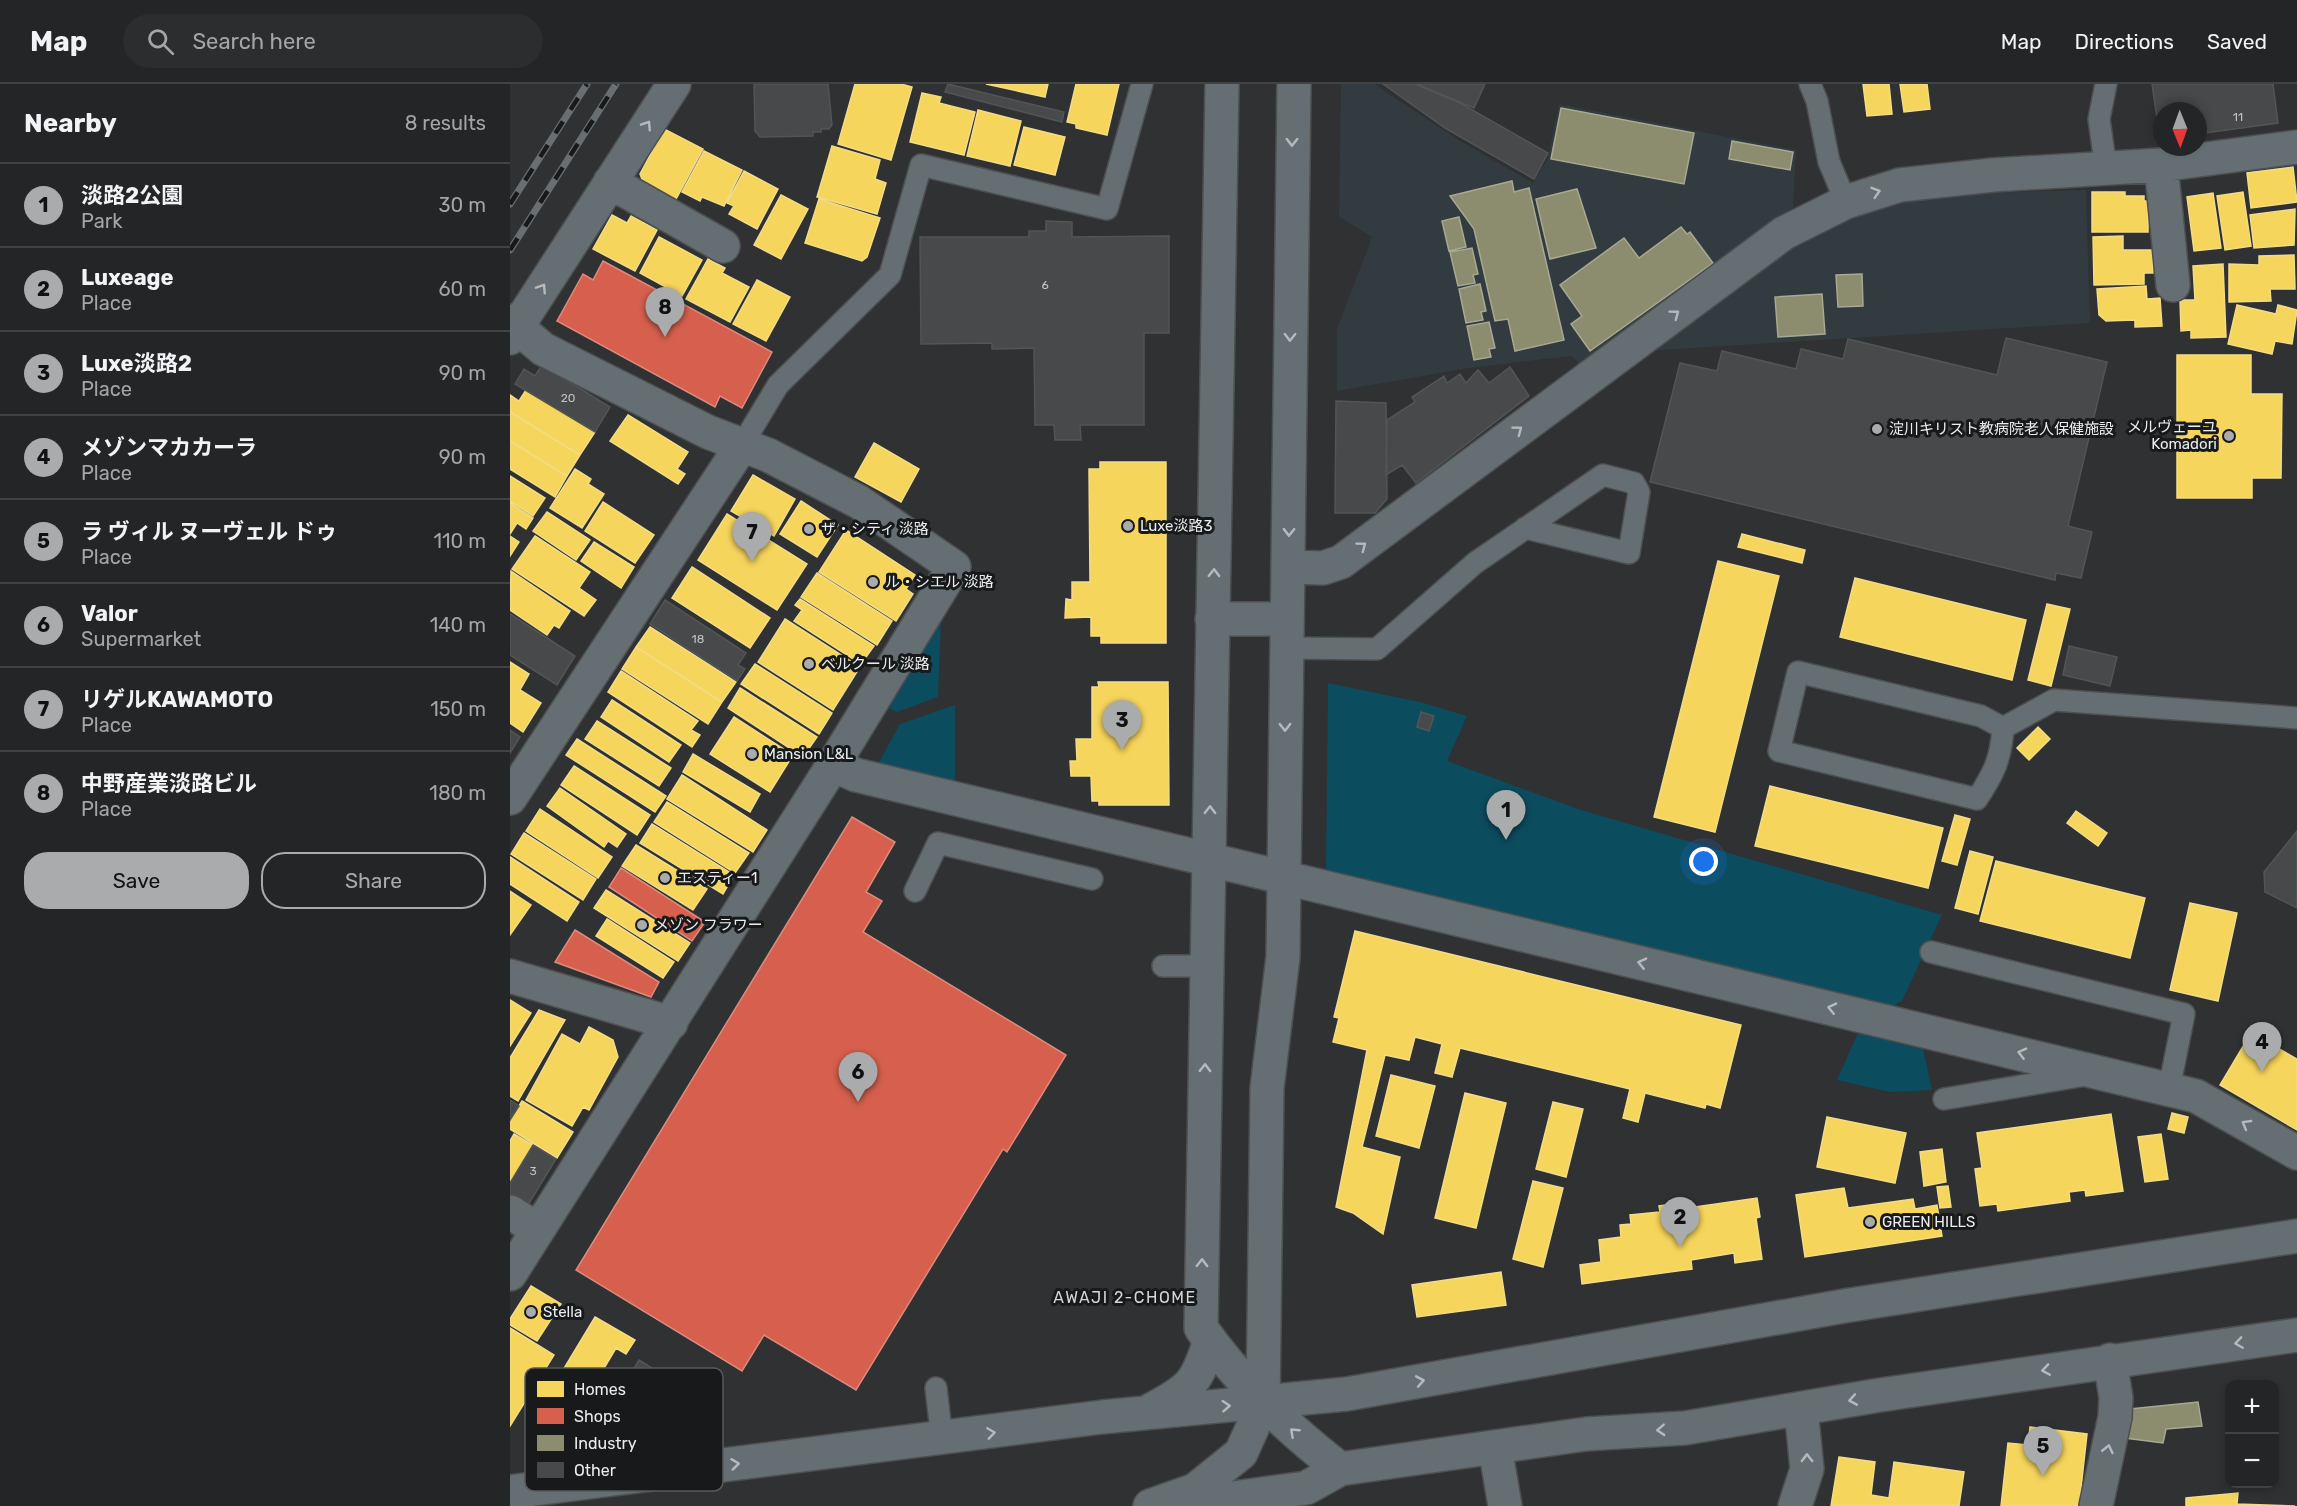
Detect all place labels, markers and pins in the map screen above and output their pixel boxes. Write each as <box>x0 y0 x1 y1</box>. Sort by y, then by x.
pin: 8 <box>646 288 684 337</box>
place label: メルヴェーユ Komadori <box>2127 418 2217 453</box>
place label: 淀川キリスト教病院老人保健施設 <box>1889 420 2114 438</box>
marker: 淀川キリスト教病院老人保健施設 <box>1870 422 1884 436</box>
marker: メルヴェーユ Komadori <box>2222 429 2236 443</box>
pin: 7 <box>732 512 772 562</box>
place label: Luxe淡路3 <box>1140 517 1213 535</box>
marker: Luxe淡路3 <box>1121 519 1135 533</box>
place label: ザ・シティ 淡路 <box>821 520 929 538</box>
marker: ザ・シティ 淡路 <box>802 522 816 536</box>
place label: ル・シエル 淡路 <box>885 573 994 591</box>
marker: ル・シエル 淡路 <box>866 575 880 589</box>
place label: ベルクール 淡路 <box>821 655 930 673</box>
marker: ベルクール 淡路 <box>802 657 816 671</box>
pin: 3 <box>1102 700 1142 750</box>
place label: Mansion L&L <box>764 745 854 763</box>
marker: Mansion L&L <box>745 747 759 761</box>
pin: 1 <box>1486 790 1526 840</box>
place label: エスティー1 <box>677 869 758 887</box>
marker: エスティー1 <box>658 871 672 885</box>
place label: メゾン フラワー <box>654 916 763 934</box>
marker: メゾン フラワー <box>635 918 649 932</box>
pin: 4 <box>2242 1022 2282 1072</box>
pin: 6 <box>838 1052 878 1102</box>
pin: 2 <box>1660 1198 1700 1247</box>
place label: GREEN HILLS <box>1882 1213 1975 1231</box>
marker: GREEN HILLS <box>1863 1215 1877 1229</box>
place label: Stella <box>543 1303 582 1321</box>
marker: Stella <box>524 1305 538 1319</box>
pin: 5 <box>2024 1426 2062 1476</box>

